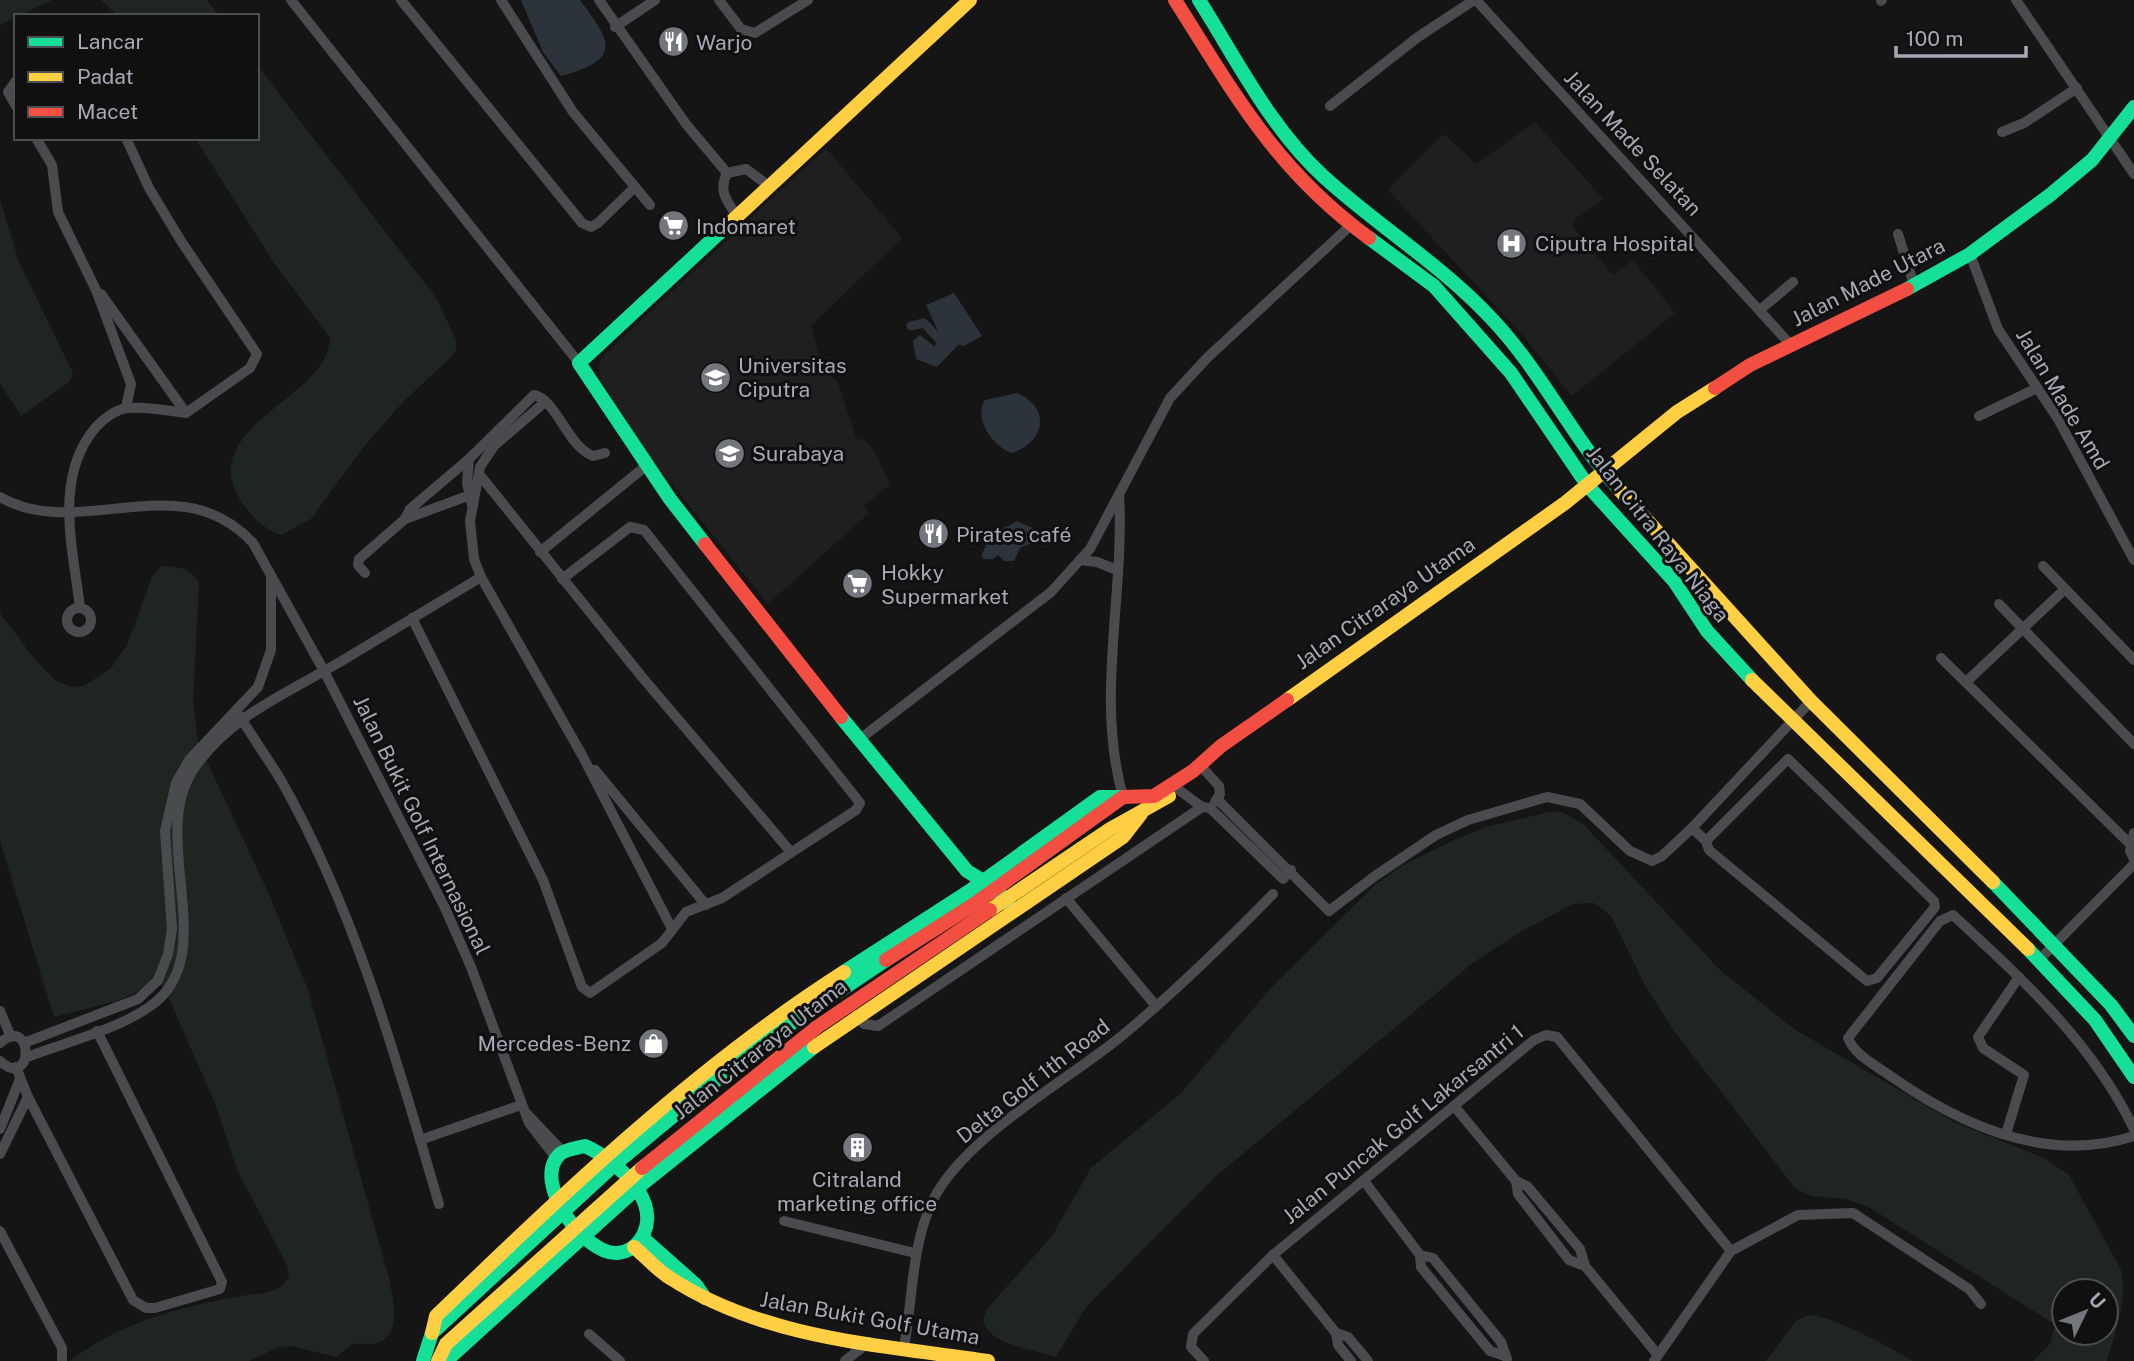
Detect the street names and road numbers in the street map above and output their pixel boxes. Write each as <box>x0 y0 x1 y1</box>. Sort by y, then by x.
street label: Jalan Made Selatan <box>1559 65 1707 221</box>
street label: Jalan Made Utara <box>1787 233 1949 331</box>
street label: Jalan Made Amd <box>2011 324 2115 474</box>
street label: Jalan Citra Raya Niaga <box>1581 441 1735 627</box>
street label: Jalan Citraraya Utama <box>1290 532 1480 674</box>
street label: Jalan Bukit Golf Internasional <box>348 691 496 959</box>
street label: Jalan Citraraya Utama <box>668 973 852 1125</box>
street label: Delta Golf 1th Road <box>952 1014 1114 1148</box>
street label: Jalan Puncak Golf Lakarsantri 1 <box>1277 1019 1529 1229</box>
street label: Jalan Bukit Golf Utama <box>758 1286 982 1350</box>

